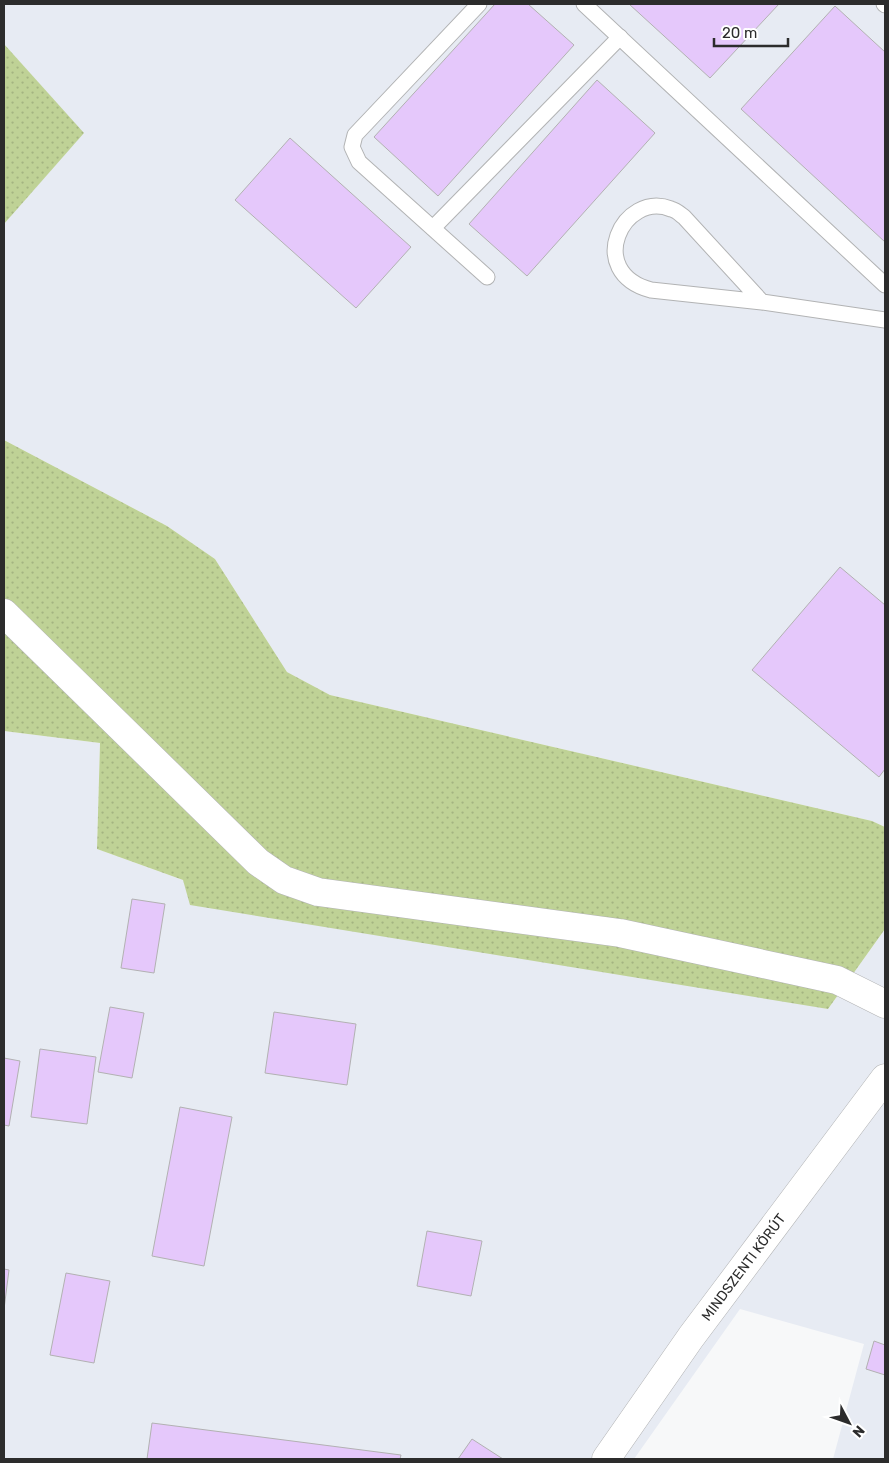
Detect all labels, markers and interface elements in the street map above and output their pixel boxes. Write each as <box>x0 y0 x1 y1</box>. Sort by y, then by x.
scale bar <box>714 15 788 47</box>
text: 20 m <box>722 24 757 42</box>
street label: MINDSZENTI KÖRÚT <box>698 1210 789 1324</box>
north arrow <box>824 1398 874 1448</box>
text: N <box>849 1422 868 1441</box>

